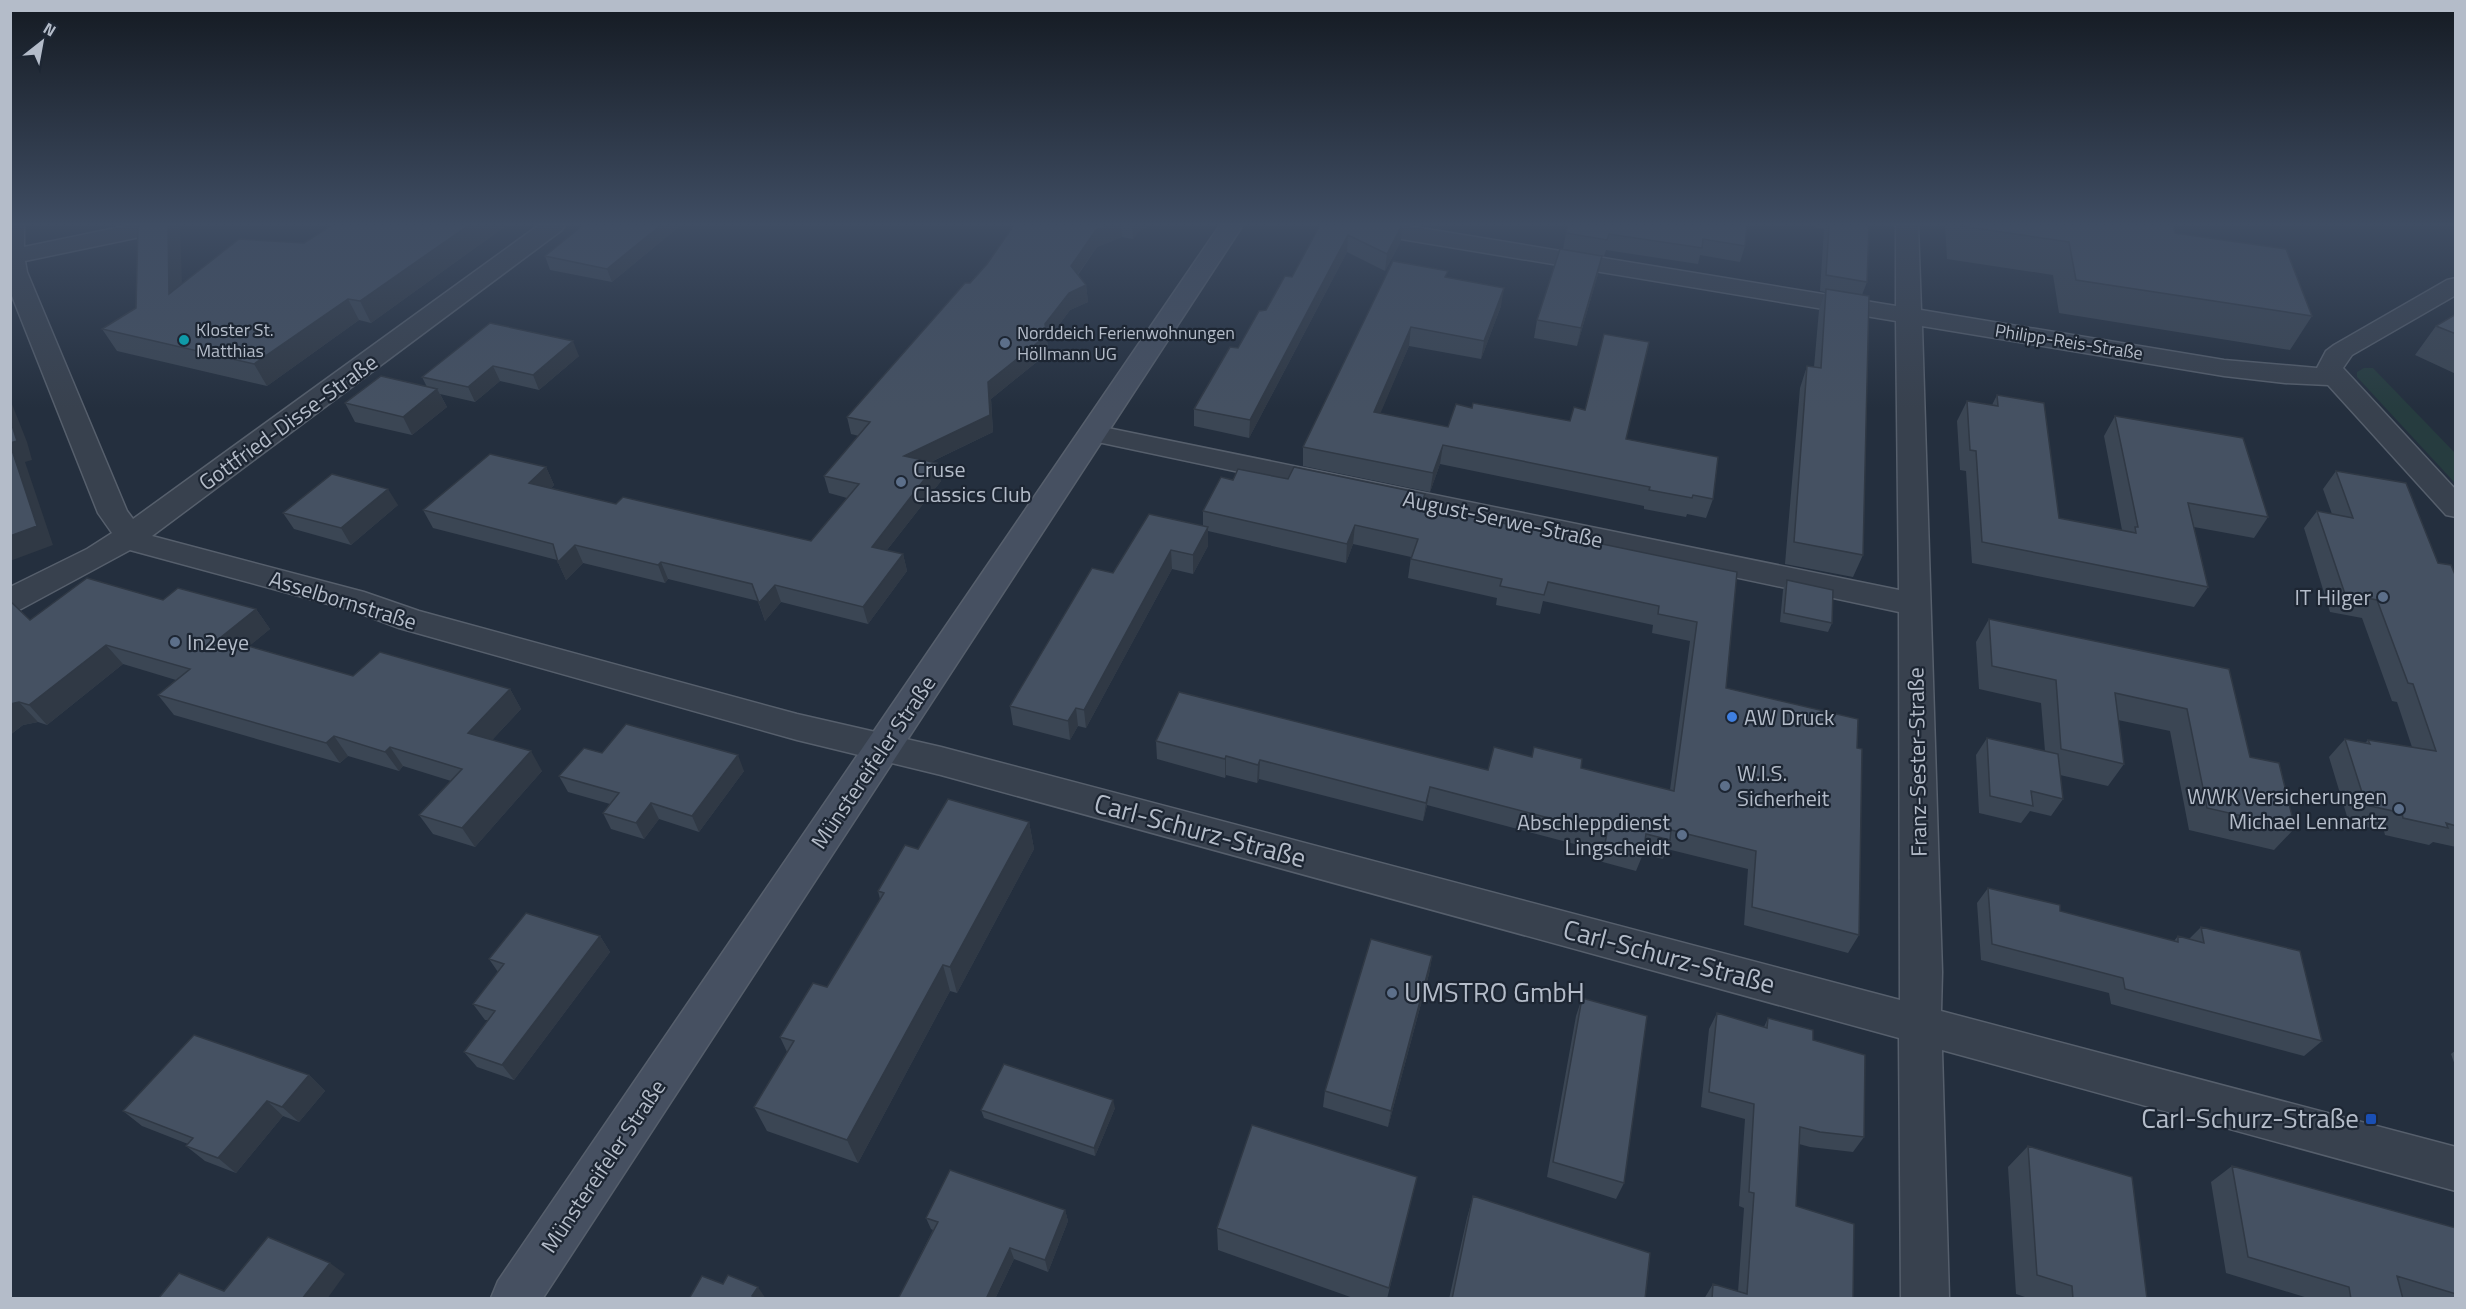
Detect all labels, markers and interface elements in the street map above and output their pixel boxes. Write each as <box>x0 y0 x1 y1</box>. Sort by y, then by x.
north arrow <box>12 12 72 72</box>
text: N <box>39 16 61 42</box>
place label: Kloster St. Matthias <box>196 316 274 364</box>
street label: Philipp-Reis-Straße <box>1993 316 2145 367</box>
place label: Norddeich Ferienwohnungen Höllmann UG <box>1017 319 1235 367</box>
marker: Kloster St. Matthias <box>177 333 191 347</box>
marker: Norddeich Ferienwohnungen Höllmann UG <box>998 336 1012 350</box>
street label: Gottfried-Disse-Straße <box>191 345 385 499</box>
place label: Cruse Classics Club <box>913 452 1031 511</box>
marker: Cruse Classics Club <box>894 475 908 489</box>
street label: August-Serwe-Straße <box>1400 481 1606 557</box>
street label: Asselbornstraße <box>265 561 421 639</box>
place label: IT Hilger <box>2294 580 2371 614</box>
marker: IT Hilger <box>2376 590 2390 604</box>
place label: In2eye <box>187 625 249 659</box>
marker: In2eye <box>168 635 182 649</box>
street label: Franz-Sester-Straße <box>1898 667 1936 857</box>
street label: Münstereifeler Straße <box>802 668 944 856</box>
place label: AW Druck <box>1744 700 1835 734</box>
marker: AW Druck <box>1725 710 1739 724</box>
place label: W.I.S. Sicherheit <box>1737 756 1830 815</box>
marker: W.I.S. Sicherheit <box>1718 779 1732 793</box>
place label: WWK Versicherungen Michael Lennartz <box>2187 779 2387 838</box>
street label: Carl-Schurz-Straße <box>1090 782 1311 878</box>
marker: WWK Versicherungen Michael Lennartz <box>2392 802 2406 816</box>
place label: Abschleppdienst Lingscheidt <box>1517 805 1670 864</box>
marker: Abschleppdienst Lingscheidt <box>1675 828 1689 842</box>
street label: Carl-Schurz-Straße <box>1559 908 1780 1004</box>
place label: UMSTRO GmbH <box>1404 971 1585 1012</box>
marker: UMSTRO GmbH <box>1385 986 1399 1000</box>
street label: Münstereifeler Straße <box>532 1072 674 1260</box>
place label: Carl-Schurz-Straße <box>2141 1097 2359 1138</box>
marker: Carl-Schurz-Straße <box>2364 1112 2378 1126</box>

